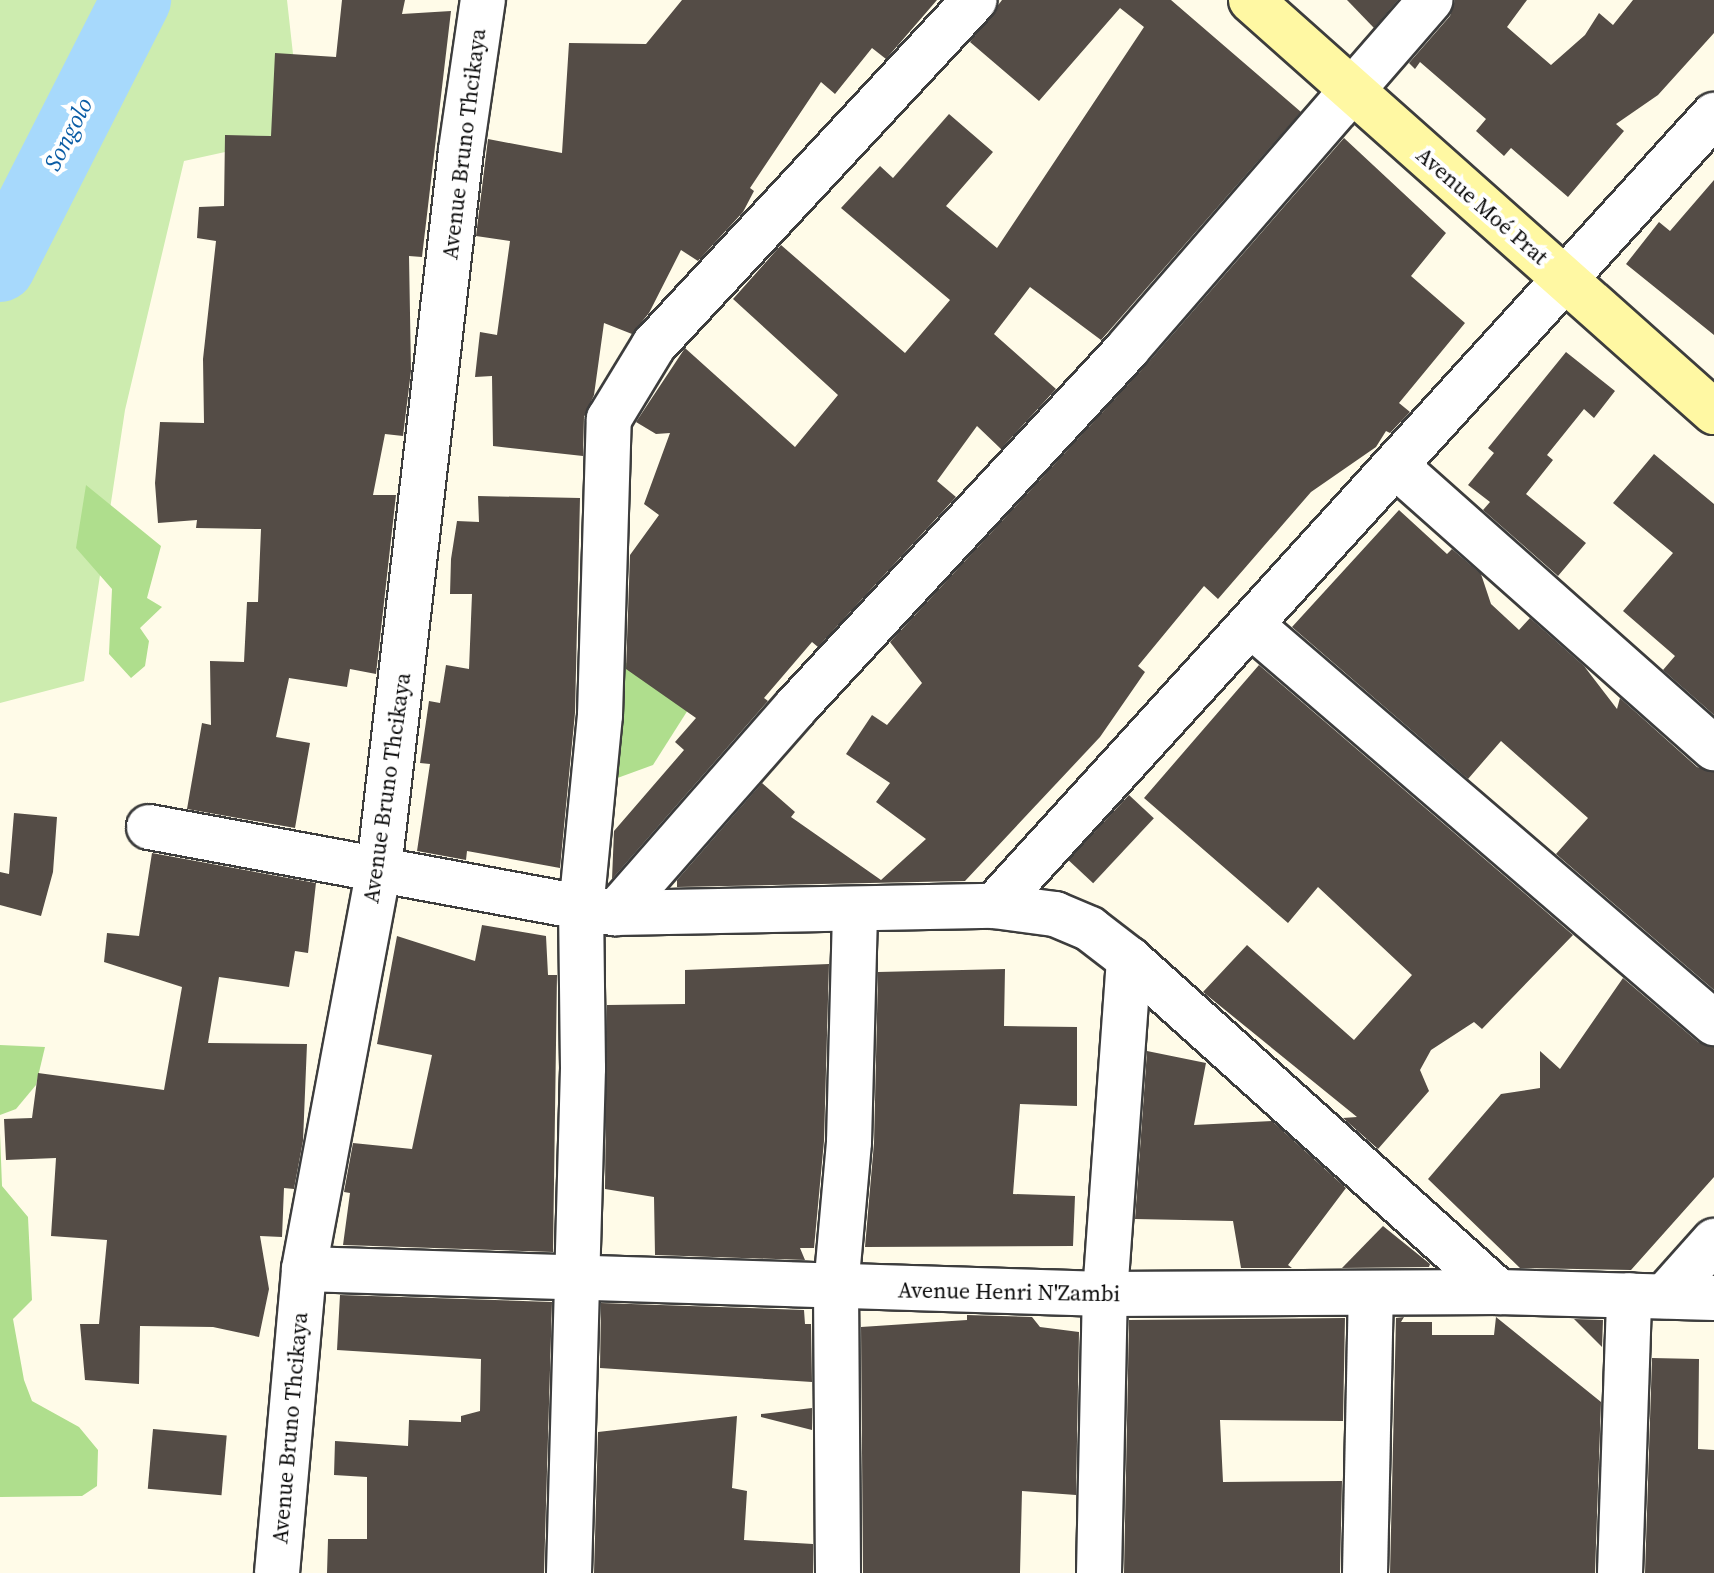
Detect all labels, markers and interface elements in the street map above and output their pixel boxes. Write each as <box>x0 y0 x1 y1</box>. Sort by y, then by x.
street label: Avenue Bruno Thcikaya <box>437 27 491 261</box>
water label: Songolo <box>38 93 98 175</box>
street label: Avenue Moé Prat <box>1411 142 1553 270</box>
street label: Avenue Bruno Thcikaya <box>358 671 416 905</box>
street label: Avenue Henri N'Zambi <box>898 1277 1120 1307</box>
street label: Avenue Bruno Thcikaya <box>267 1311 313 1545</box>

